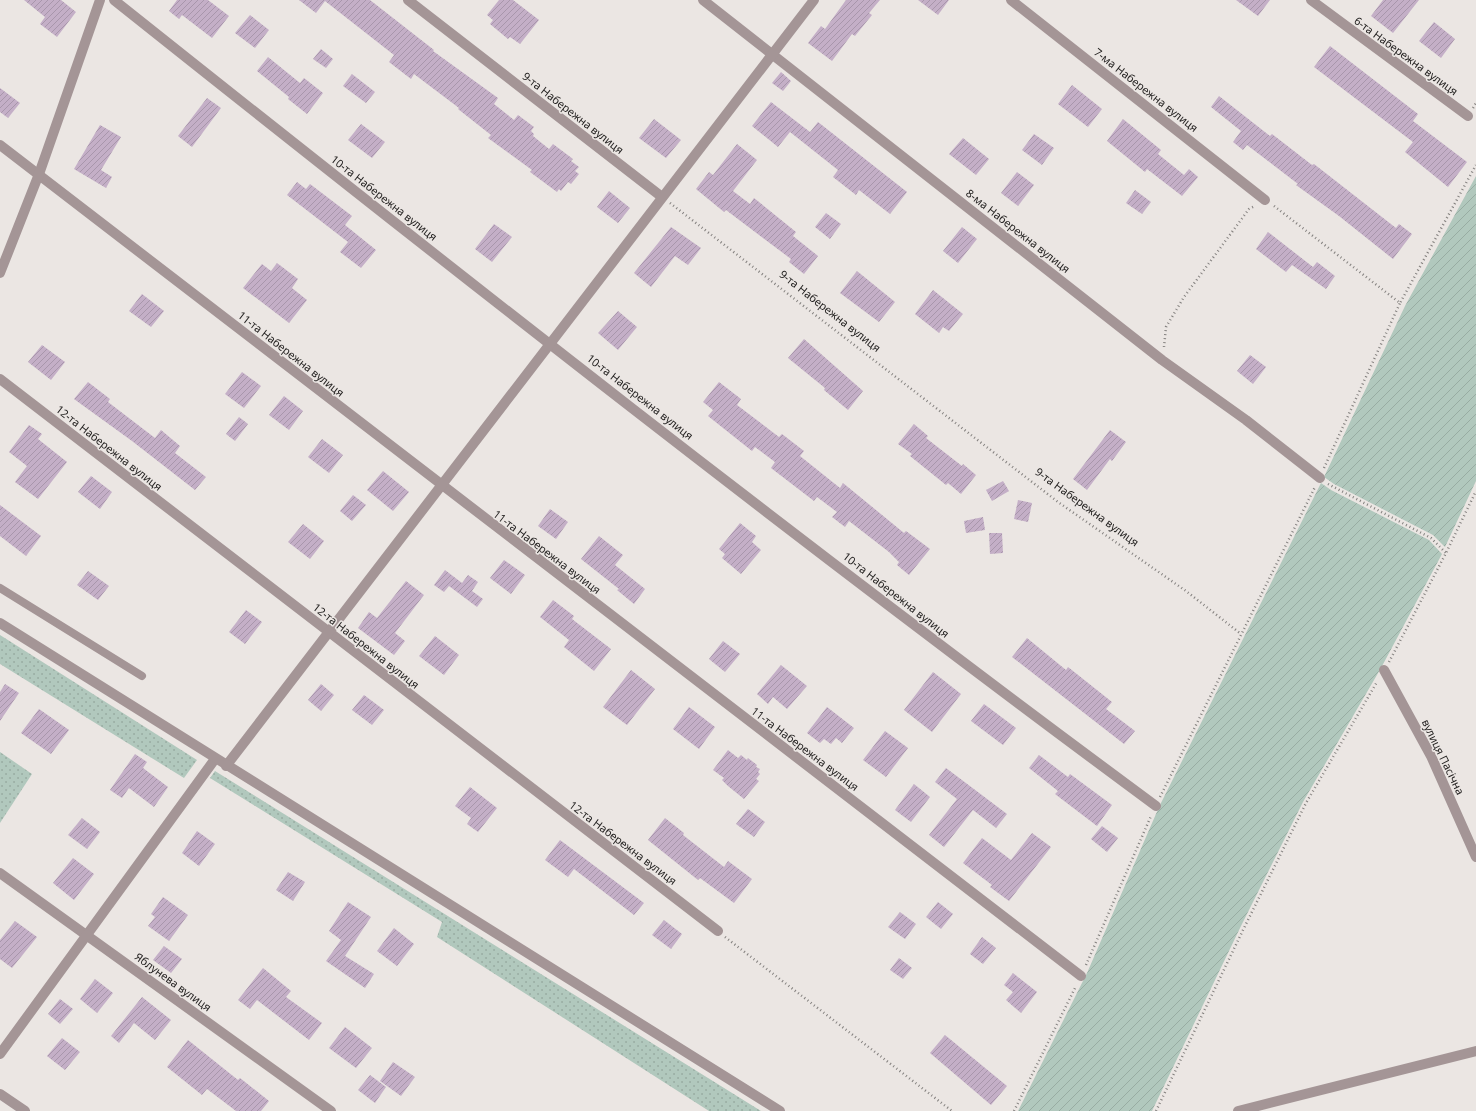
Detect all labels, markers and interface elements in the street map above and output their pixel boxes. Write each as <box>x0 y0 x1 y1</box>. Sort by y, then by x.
street label: 6-та Набережна вулиця <box>1351 13 1461 98</box>
street label: 7-ма Набережна вулиця <box>1091 44 1201 135</box>
street label: 9-та Набережна вулиця <box>520 68 627 157</box>
street label: 10-та Набережна вулиця <box>328 151 441 244</box>
street label: 8-ма Набережна вулиця <box>963 185 1073 276</box>
street label: 9-та Набережна вулиця <box>777 266 884 355</box>
street label: 11-та Набережна вулиця <box>235 307 348 400</box>
street label: 10-та Набережна вулиця <box>584 350 697 443</box>
street label: 12-та Набережна вулиця <box>53 401 166 494</box>
street label: 9-та Набережна вулиця <box>1032 464 1142 549</box>
street label: 11-та Набережна вулиця <box>490 506 604 597</box>
street label: 10-та Набережна вулиця <box>840 548 953 641</box>
street label: 12-та Набережна вулиця <box>310 599 423 692</box>
street label: 11-та Набережна вулиця <box>748 703 862 794</box>
street label: вулиця Пасічна <box>1419 717 1468 797</box>
street label: 12-та Набережна вулиця <box>566 797 680 888</box>
street label: Яблунева вулиця <box>132 949 215 1014</box>

